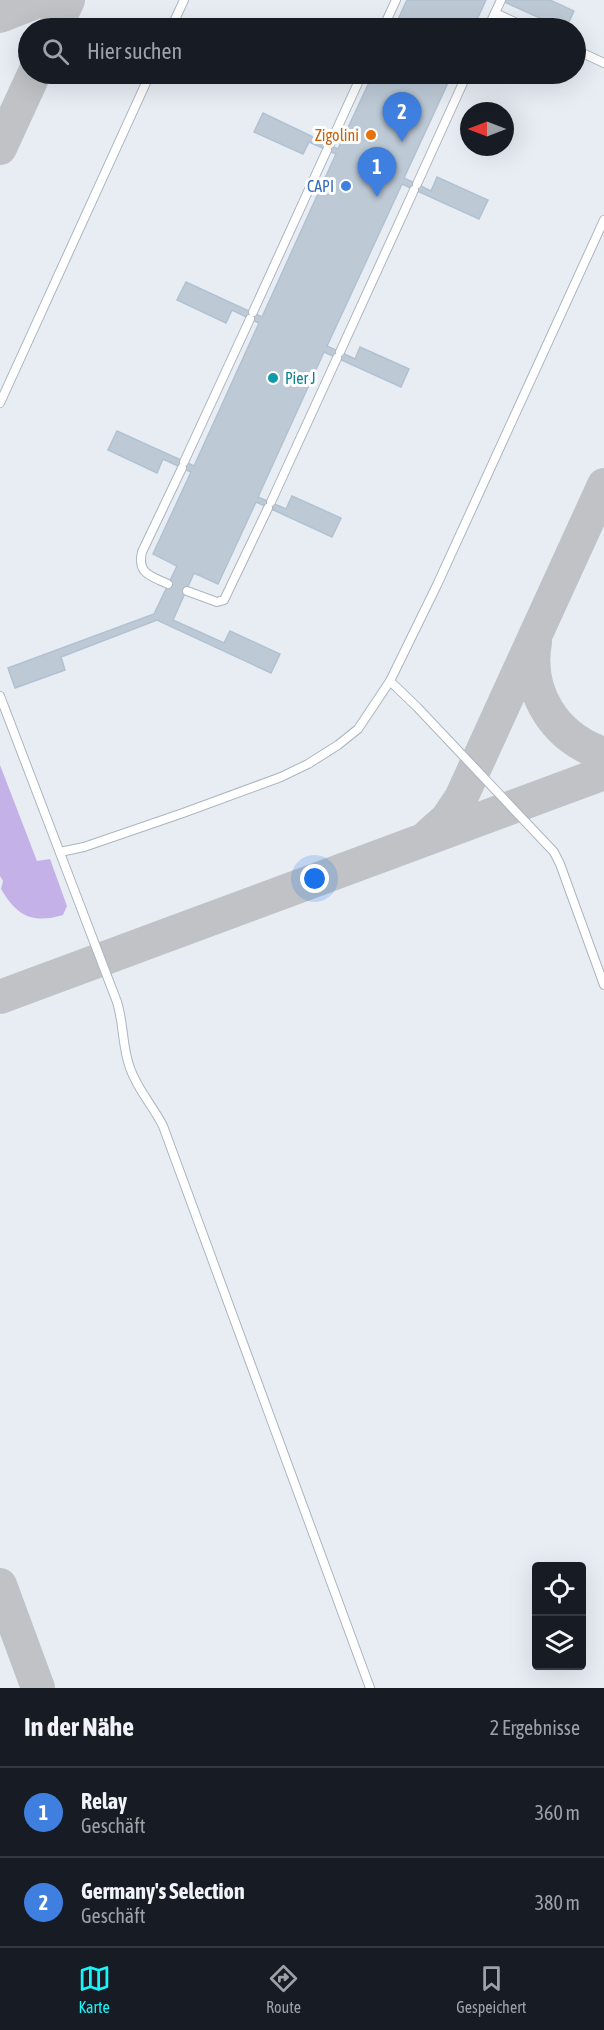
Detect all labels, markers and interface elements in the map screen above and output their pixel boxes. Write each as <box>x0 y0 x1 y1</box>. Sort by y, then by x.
search box <box>18 18 586 84</box>
icon: search <box>39 35 72 68</box>
text: Hier suchen <box>87 38 182 64</box>
pin: 2 <box>382 92 422 142</box>
north arrow <box>460 102 514 156</box>
place label: Zigolini <box>315 126 359 145</box>
marker: Zigolini <box>364 128 378 142</box>
pin: 1 <box>358 148 397 197</box>
place label: CAPI <box>307 177 334 195</box>
marker: CAPI <box>339 179 353 193</box>
place label: Pier J <box>285 369 316 387</box>
marker: Pier J <box>266 371 280 385</box>
your location <box>300 864 329 893</box>
map controls <box>532 1562 586 1670</box>
button: locate <box>532 1562 586 1616</box>
button: layers <box>532 1616 586 1670</box>
text: In der Nähe <box>24 1712 134 1742</box>
text: 2 Ergebnisse <box>490 1716 580 1739</box>
text: Relay <box>81 1788 127 1814</box>
text: 1 <box>39 1801 48 1824</box>
text: 360 m <box>535 1801 580 1824</box>
text: Geschäft <box>81 1814 145 1837</box>
text: Germany's Selection <box>81 1878 245 1904</box>
text: 2 <box>39 1891 48 1914</box>
text: 380 m <box>535 1891 580 1914</box>
text: Geschäft <box>81 1904 145 1927</box>
tab: Karte <box>78 1962 111 2016</box>
tab: Route <box>266 1962 301 2016</box>
tab: Gespeichert <box>456 1962 526 2016</box>

